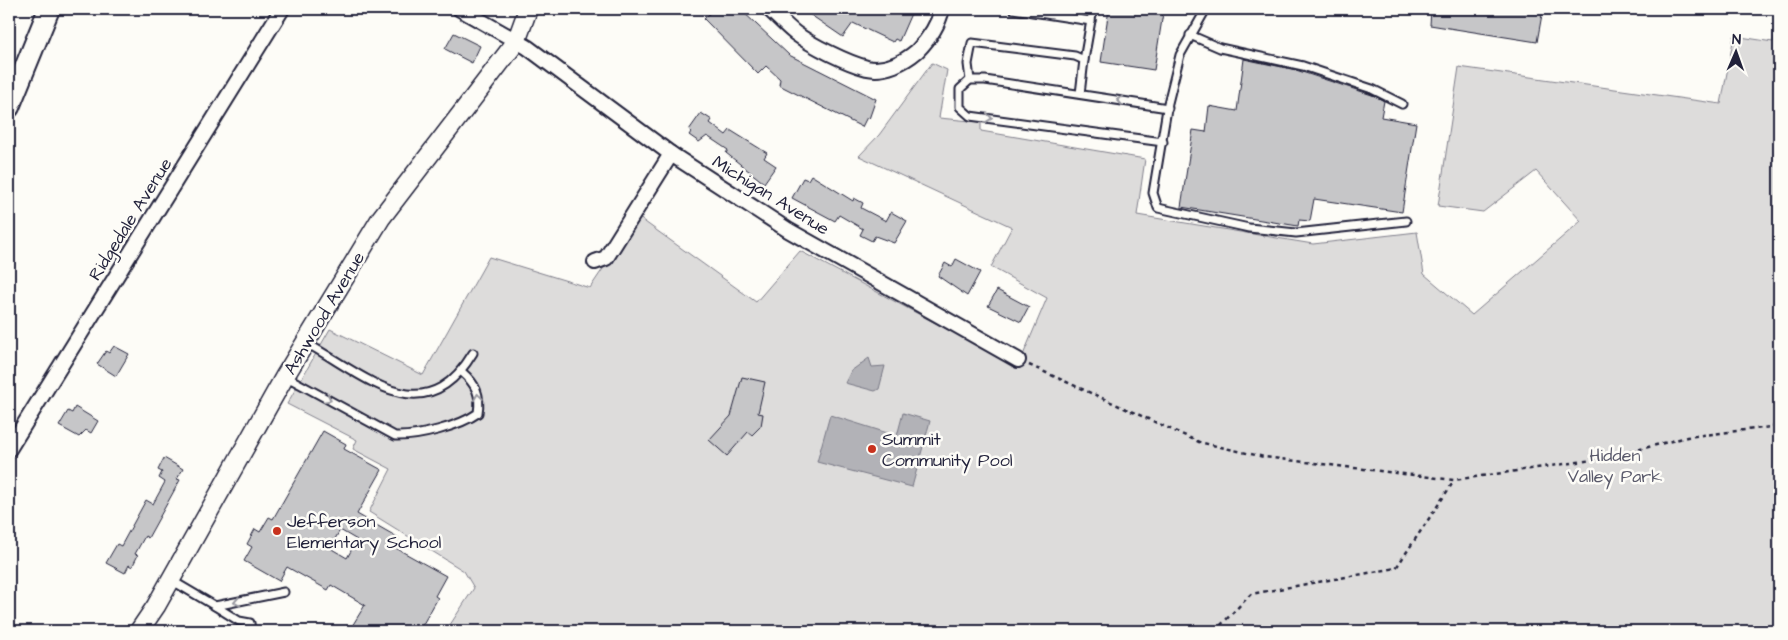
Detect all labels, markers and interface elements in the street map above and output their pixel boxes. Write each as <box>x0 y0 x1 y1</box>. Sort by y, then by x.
north arrow <box>1710 28 1760 78</box>
text: N <box>1732 30 1741 50</box>
one-way arrow <box>1115 96 1124 106</box>
one-way arrow <box>985 112 993 123</box>
street label: Michigan Avenue <box>707 149 834 242</box>
street label: Ridgedale Avenue <box>83 153 179 286</box>
street label: Ashwood Avenue <box>278 247 371 379</box>
one-way arrow <box>323 393 332 403</box>
one-way arrow <box>473 393 484 401</box>
place label: Summit Community Pool <box>882 427 1013 474</box>
marker: Summit Community Pool <box>866 443 878 455</box>
park label: Hidden Valley Park <box>1568 443 1662 490</box>
place label: Jefferson Elementary School <box>287 509 442 556</box>
marker: Jefferson Elementary School <box>271 525 283 537</box>
one-way arrow <box>232 596 241 606</box>

